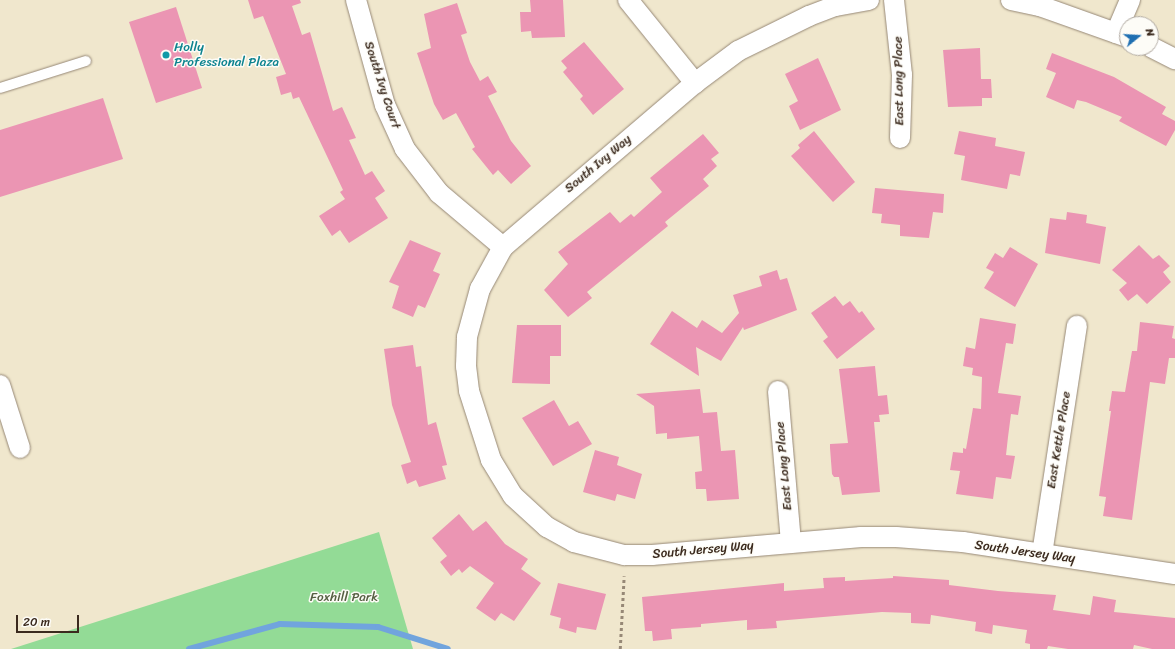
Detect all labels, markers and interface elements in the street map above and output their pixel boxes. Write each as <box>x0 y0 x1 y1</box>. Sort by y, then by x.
north arrow <box>1119 16 1159 56</box>
text: N <box>1140 26 1160 39</box>
street label: East Long Place <box>890 36 908 126</box>
street label: South Ivy Court <box>360 39 404 131</box>
place label: Holly Professional Plaza <box>174 40 279 71</box>
marker: Holly Professional Plaza <box>161 50 171 60</box>
street label: South Ivy Way <box>561 132 635 196</box>
street label: East Kettle Place <box>1044 390 1074 490</box>
street label: East Long Place <box>772 421 796 511</box>
street label: South Jersey Way <box>974 537 1076 567</box>
street label: South Jersey Way <box>652 538 754 562</box>
park label: Foxhill Park <box>310 589 378 605</box>
scale bar <box>18 607 81 633</box>
text: 20 m <box>23 611 50 633</box>

